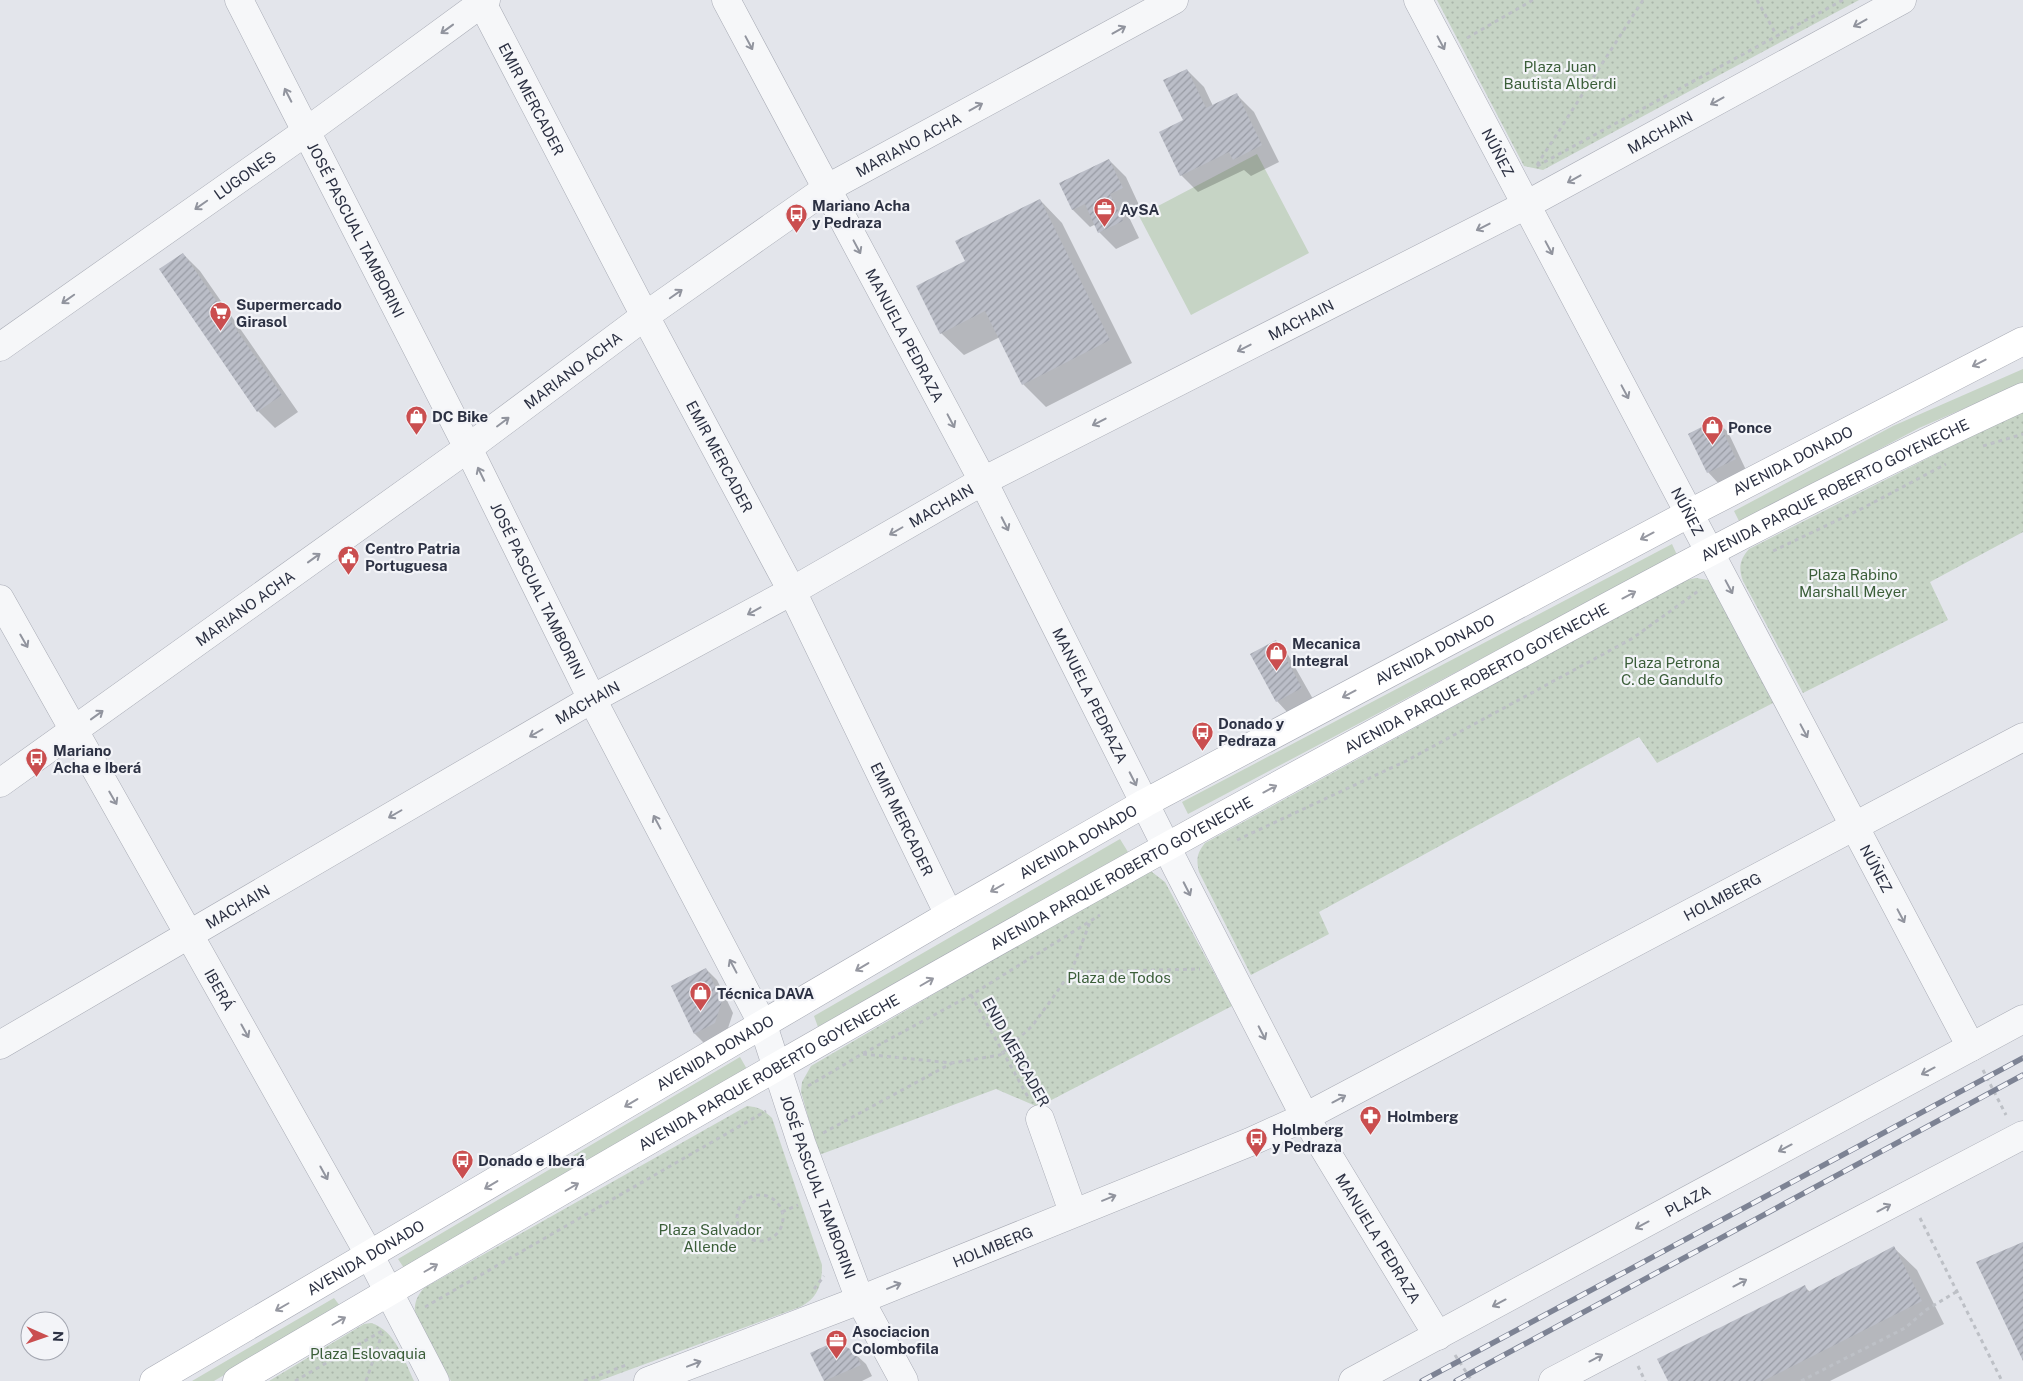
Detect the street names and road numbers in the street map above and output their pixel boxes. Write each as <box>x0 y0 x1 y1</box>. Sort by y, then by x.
street label: EMIR MERCADER <box>496 40 568 158</box>
street label: MACHAIN <box>1624 107 1695 157</box>
street label: MARIANO ACHA <box>852 109 964 180</box>
street label: NÚÑEZ <box>1479 125 1518 179</box>
street label: JOSÉ PASCUAL TAMBORINI <box>305 139 408 320</box>
street label: LUGONES <box>210 147 279 202</box>
street label: MANUELA PEDRAZA <box>862 265 948 405</box>
street label: MACHAIN <box>1265 296 1337 343</box>
street label: MARIANO ACHA <box>520 328 625 412</box>
street label: EMIR MERCADER <box>683 398 757 515</box>
street label: AVENIDA PARQUE ROBERTO GOYENECHE <box>1698 415 1972 564</box>
street label: AVENIDA DONADO <box>1729 422 1856 498</box>
street label: MACHAIN <box>906 480 976 530</box>
street label: NÚÑEZ <box>1668 484 1708 538</box>
street label: JOSÉ PASCUAL TAMBORINI <box>488 499 589 681</box>
street label: MARIANO ACHA <box>192 566 298 649</box>
street label: AVENIDA PARQUE ROBERTO GOYENECHE <box>1341 599 1611 756</box>
street label: AVENIDA DONADO <box>1372 610 1497 688</box>
street label: MANUELA PEDRAZA <box>1049 625 1132 766</box>
street label: MACHAIN <box>552 677 622 727</box>
street label: EMIR MERCADER <box>868 759 937 879</box>
street label: AVENIDA PARQUE ROBERTO GOYENECHE <box>987 793 1255 952</box>
street label: AVENIDA DONADO <box>1016 801 1140 882</box>
street label: NÚÑEZ <box>1857 841 1896 895</box>
street label: HOLMBERG <box>1680 869 1764 924</box>
street label: MACHAIN <box>202 881 273 932</box>
street label: IBERÁ <box>201 966 238 1013</box>
street label: AVENIDA PARQUE ROBERTO GOYENECHE <box>635 990 902 1153</box>
street label: ENID MERCADER <box>979 994 1053 1110</box>
street label: AVENIDA DONADO <box>653 1011 776 1093</box>
street label: JOSÉ PASCUAL TAMBORINI <box>778 1092 860 1281</box>
street label: MANUELA PEDRAZA <box>1333 1170 1425 1307</box>
street label: PLAZA <box>1662 1181 1713 1220</box>
street label: AVENIDA DONADO <box>304 1216 427 1298</box>
street label: HOLMBERG <box>950 1222 1035 1270</box>

